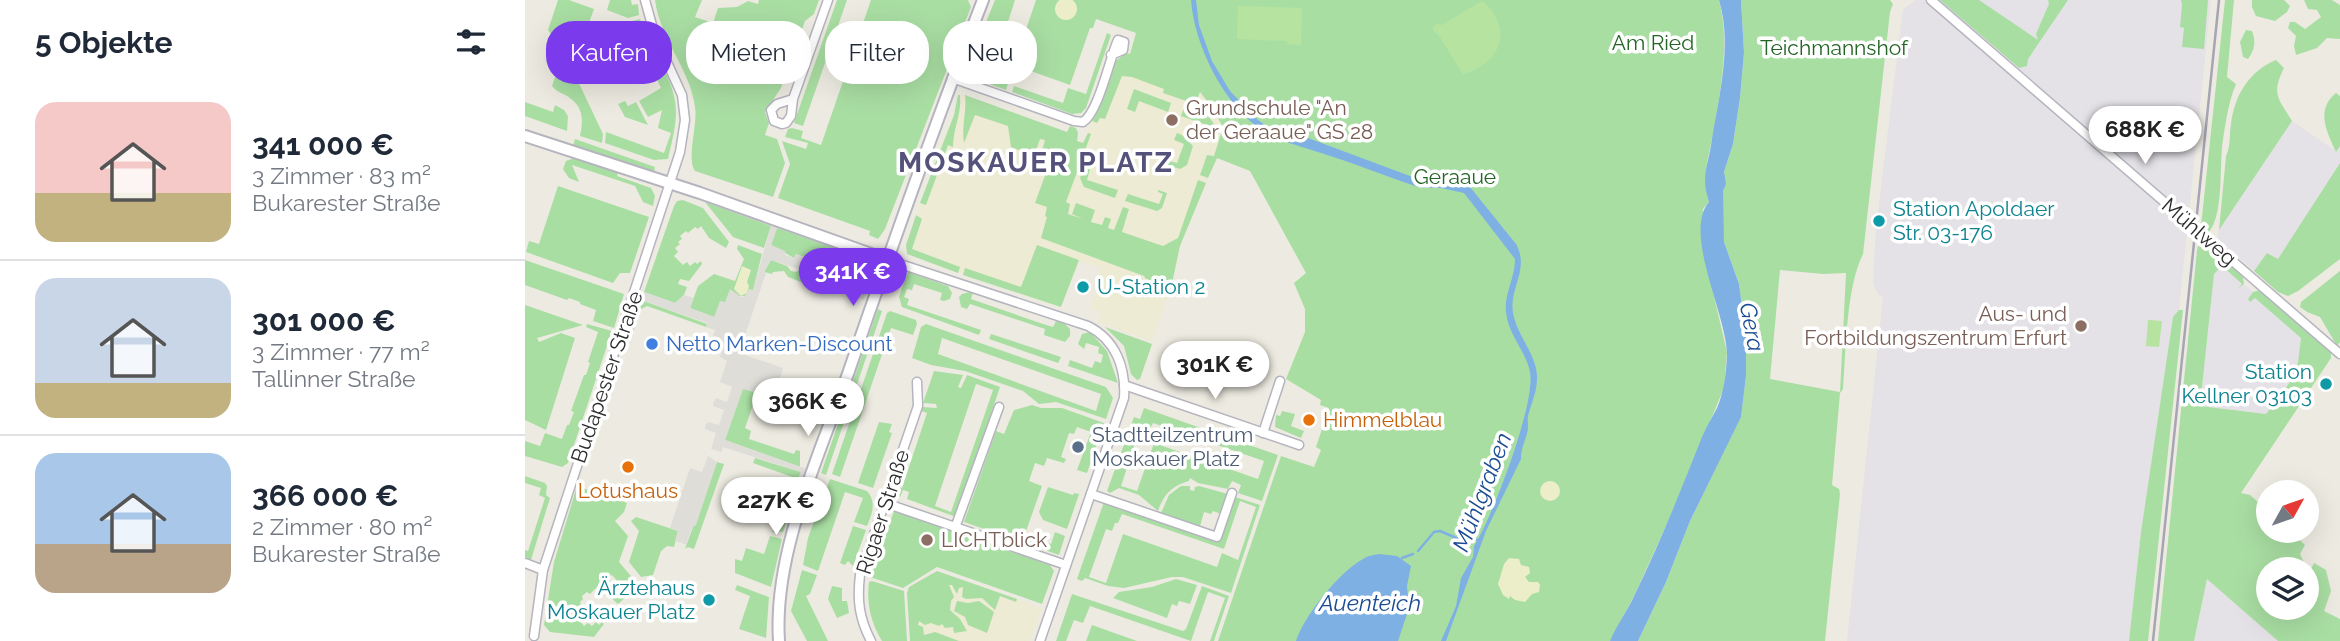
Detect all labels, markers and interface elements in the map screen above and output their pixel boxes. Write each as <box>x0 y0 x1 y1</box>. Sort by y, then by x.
chip: Kaufen <box>546 21 672 84</box>
chip: Mieten <box>686 21 811 84</box>
chip: Filter <box>825 21 929 84</box>
chip: Neu <box>943 21 1037 84</box>
icon: filters <box>452 23 490 61</box>
text: 5 Objekte <box>35 25 172 60</box>
park label: Am Ried <box>1612 30 1694 55</box>
park label: Teichmannshof <box>1760 35 1909 60</box>
place label: Grundschule "An der Geraaue" GS 28 <box>1186 95 1373 144</box>
pin: 688K € <box>2088 106 2202 166</box>
marker: Grundschule "An der Geraaue" GS 28 <box>1164 112 1180 128</box>
text: 688K € <box>2105 115 2185 142</box>
text: 341 000 € <box>252 127 394 162</box>
icon: home <box>91 130 175 214</box>
district label: MOSKAUER PLATZ <box>898 146 1174 179</box>
text: 3 Zimmer · 83 m² <box>252 162 431 189</box>
park label: Geraaue <box>1414 164 1496 189</box>
text: Bukarester Straße <box>252 189 441 216</box>
street label: Mühlweg <box>2157 193 2242 271</box>
place label: Station Apoldaer Str. 03-176 <box>1893 196 2055 245</box>
marker: Station Apoldaer Str. 03-176 <box>1871 213 1887 229</box>
pin: 341K € <box>796 248 910 308</box>
text: 341K € <box>815 257 891 284</box>
place label: U-Station 2 <box>1097 274 1205 299</box>
marker: U-Station 2 <box>1075 279 1091 295</box>
street label: Budapester Straße <box>565 288 648 466</box>
water label: Gera <box>1735 300 1771 354</box>
place label: Aus- und Fortbildungszentrum Erfurt <box>1804 301 2067 350</box>
text: 301 000 € <box>252 303 396 338</box>
icon: home <box>91 306 175 390</box>
marker: Aus- und Fortbildungszentrum Erfurt <box>2073 318 2089 334</box>
place label: Netto Marken-Discount <box>666 331 892 356</box>
marker: Netto Marken-Discount <box>644 336 660 352</box>
text: 3 Zimmer · 77 m² <box>252 338 430 365</box>
pin: 301K € <box>1158 342 1272 401</box>
text: 301K € <box>1176 350 1254 377</box>
place label: Station Kellner 03103 <box>2181 359 2312 408</box>
text: Tallinner Straße <box>252 365 416 392</box>
marker: Station Kellner 03103 <box>2318 376 2334 392</box>
pin: 366K € <box>751 378 865 438</box>
text: 366K € <box>768 387 848 414</box>
place label: Himmelblau <box>1323 407 1442 432</box>
marker: Himmelblau <box>1301 412 1317 428</box>
place label: Stadtteilzentrum Moskauer Platz <box>1092 422 1253 471</box>
water label: Mühlgraben <box>1447 429 1517 555</box>
marker: Stadtteilzentrum Moskauer Platz <box>1070 439 1086 455</box>
street label: Rigaer Straße <box>851 446 914 577</box>
marker: Lotushaus <box>620 459 636 475</box>
pin: 227K € <box>719 477 833 537</box>
text: 366 000 € <box>252 478 399 513</box>
place label: Lotushaus <box>578 478 678 503</box>
north arrow <box>2256 480 2319 542</box>
map controls <box>2256 480 2319 620</box>
icon: home <box>91 481 175 565</box>
text: 227K € <box>737 486 815 513</box>
text: 2 Zimmer · 80 m² <box>252 513 432 540</box>
place label: LICHTblick <box>941 527 1047 552</box>
marker: LICHTblick <box>919 532 935 548</box>
text: Bukarester Straße <box>252 540 441 567</box>
button: layers <box>2256 557 2319 620</box>
place label: Ärztehaus Moskauer Platz <box>547 575 695 624</box>
water label: Auenteich <box>1317 589 1421 616</box>
marker: Ärztehaus Moskauer Platz <box>701 592 717 608</box>

